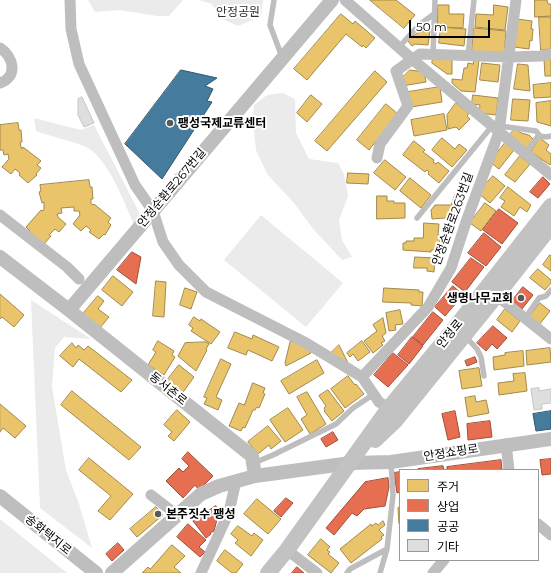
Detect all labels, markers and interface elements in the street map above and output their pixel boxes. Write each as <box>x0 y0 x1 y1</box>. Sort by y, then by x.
park label: 안정공원 <box>216 5 260 19</box>
scale bar <box>411 12 492 38</box>
text: 50 m <box>416 19 447 34</box>
place label: 팽성국제교류센터 <box>178 116 266 130</box>
marker: 팽성국제교류센터 <box>165 118 175 128</box>
street label: 안정순환로267번길 <box>135 146 209 230</box>
street label: 안정순환로263번길 <box>429 170 477 268</box>
place label: 생명나무교회 <box>447 291 513 305</box>
marker: 생명나무교회 <box>516 293 526 303</box>
street label: 안정로 <box>434 317 466 351</box>
street label: 동서촌로 <box>146 370 190 408</box>
street label: 안정쇼핑로 <box>423 442 479 464</box>
legend <box>399 469 539 561</box>
text: 주거 <box>437 479 459 494</box>
text: 상업 <box>437 499 459 514</box>
place label: 본주짓수 팽성 <box>166 507 236 521</box>
marker: 본주짓수 팽성 <box>153 509 163 519</box>
street label: 송화택지로 <box>22 512 74 558</box>
text: 공공 <box>437 519 459 534</box>
text: 기타 <box>437 539 459 554</box>

